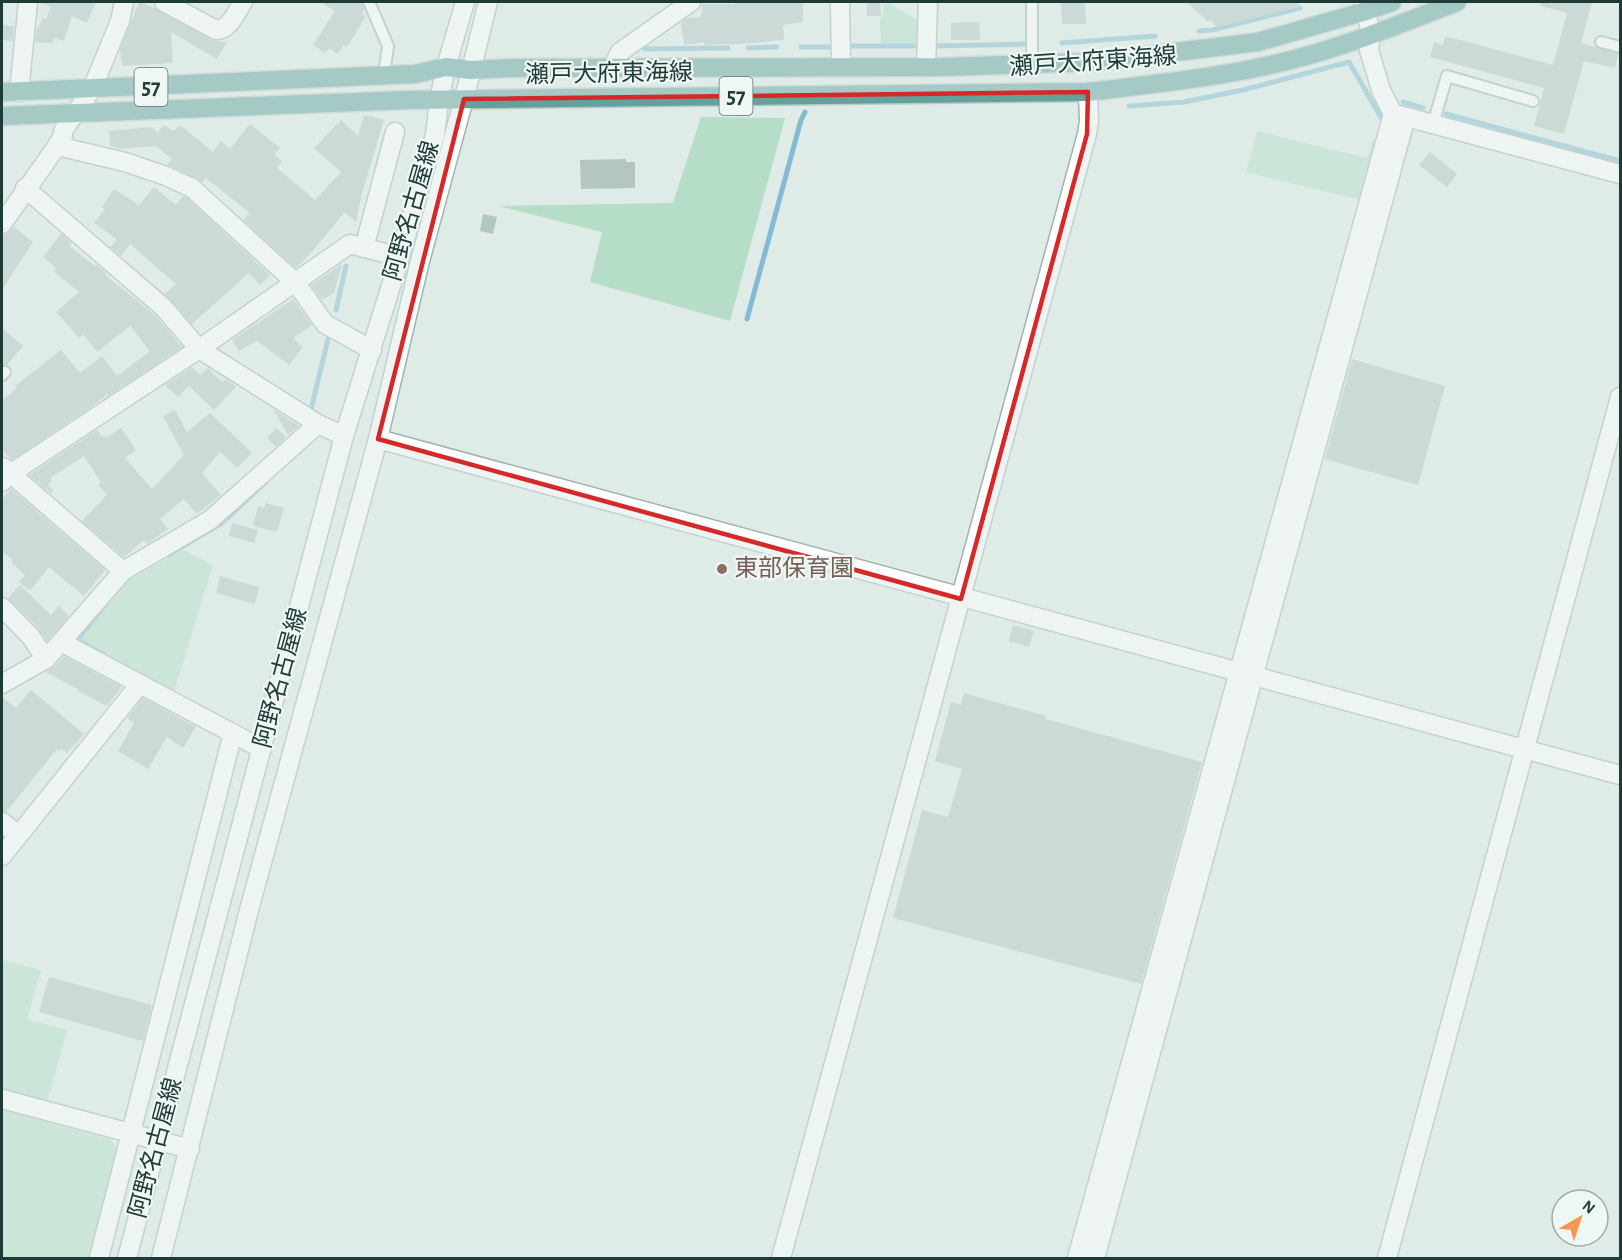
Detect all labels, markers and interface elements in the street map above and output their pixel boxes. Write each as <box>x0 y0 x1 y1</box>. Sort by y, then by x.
street label: 瀬戸大府東海線 <box>1008 42 1178 80</box>
street label: 瀬戸大府東海線 <box>525 59 693 87</box>
road number: 57 <box>134 68 168 106</box>
road number: 57 <box>720 77 752 115</box>
street label: 阿野名古屋線 <box>379 138 443 284</box>
place label: 東部保育園 <box>734 555 854 581</box>
marker: 東部保育園 <box>715 562 729 576</box>
street label: 阿野名古屋線 <box>249 605 311 751</box>
street label: 阿野名古屋線 <box>124 1075 186 1221</box>
north arrow <box>1550 1188 1610 1248</box>
text: N <box>1579 1197 1598 1217</box>

